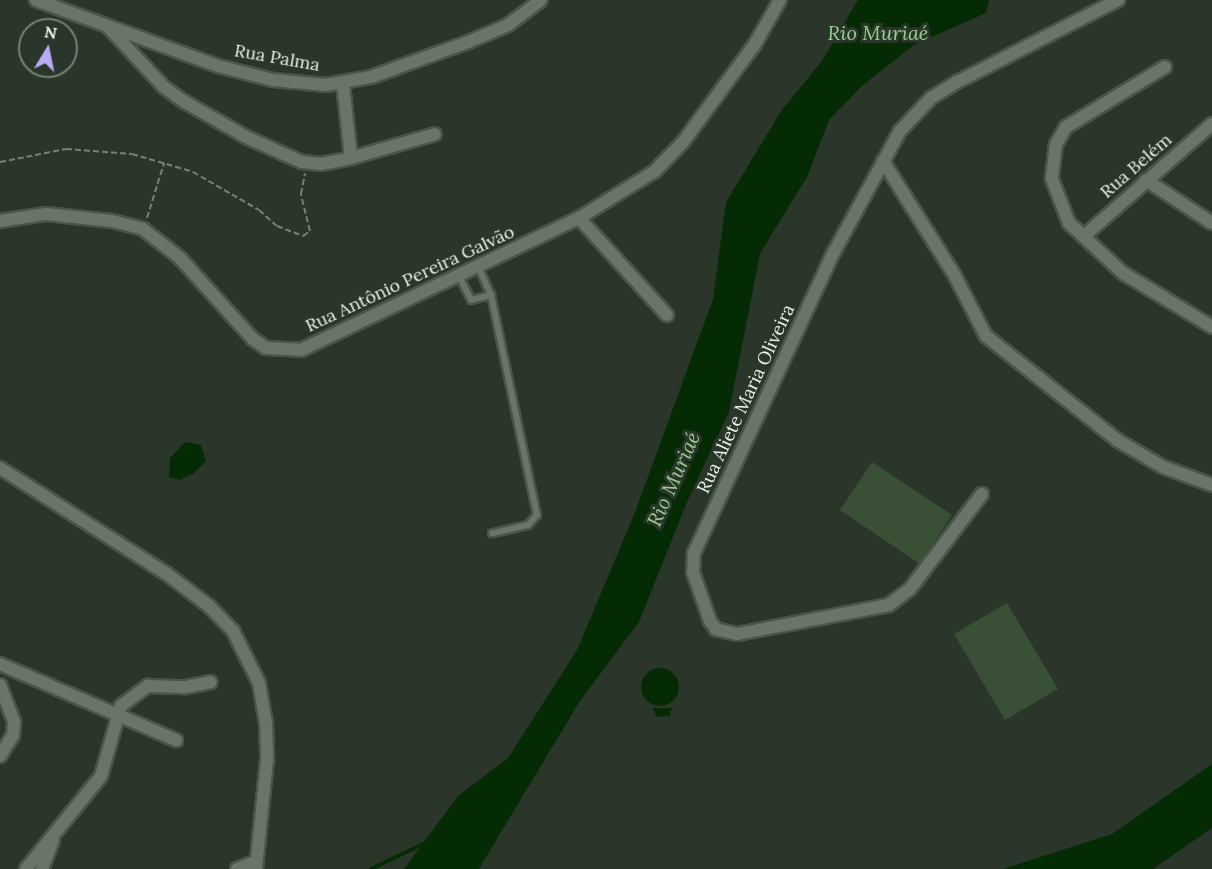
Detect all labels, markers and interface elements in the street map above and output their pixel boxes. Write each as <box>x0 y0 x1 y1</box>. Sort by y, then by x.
north arrow <box>18 18 78 78</box>
water label: Rio Muriaé <box>828 20 928 44</box>
text: N <box>43 21 59 43</box>
street label: Rua Palma <box>233 40 321 76</box>
street label: Rua Belém <box>1096 129 1176 203</box>
street label: Rua Antônio Pereira Galvão <box>302 221 518 337</box>
street label: Rua Aliete Maria Oliveira <box>693 301 799 497</box>
water label: Rio Muriaé <box>642 428 704 530</box>

